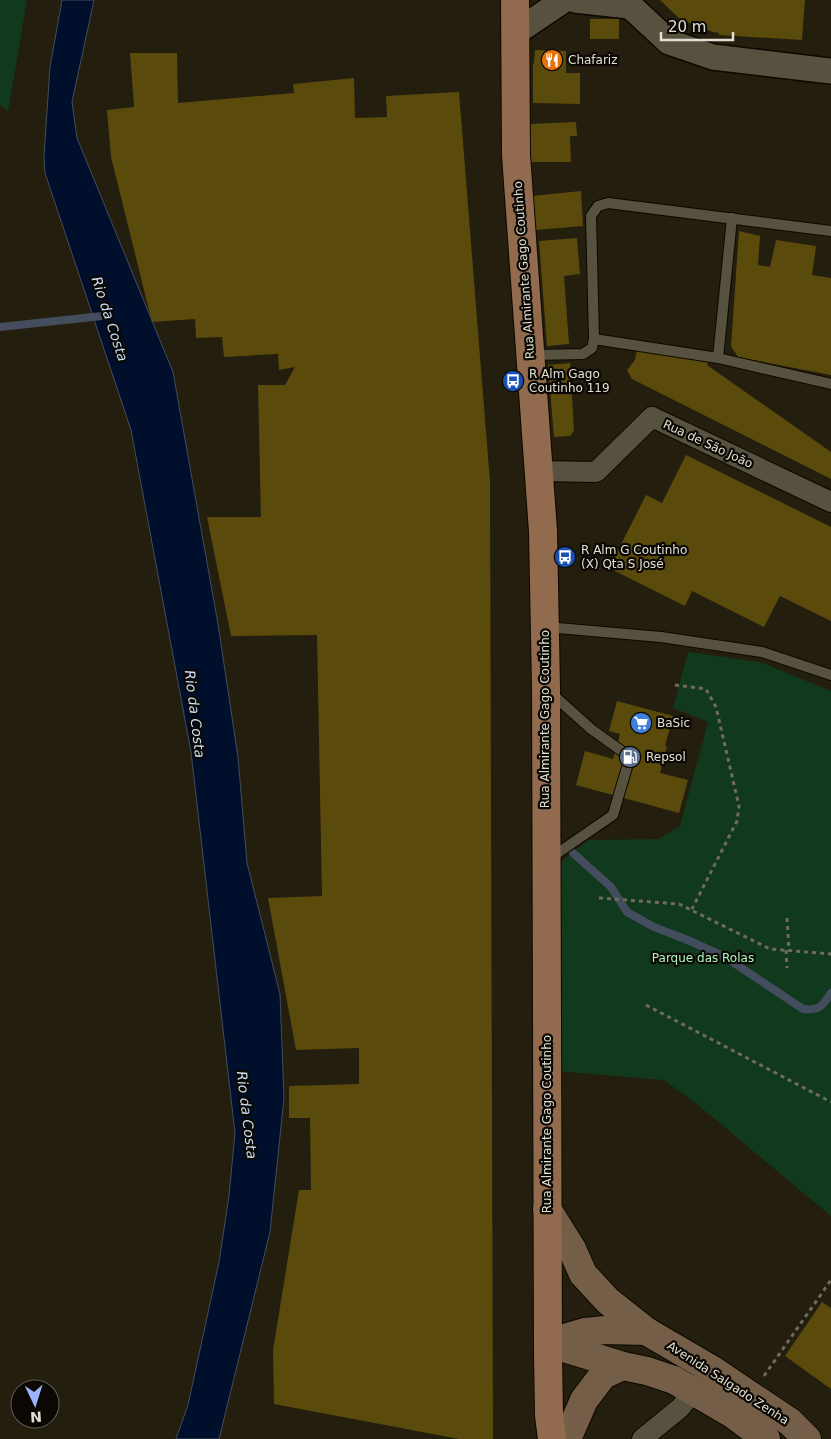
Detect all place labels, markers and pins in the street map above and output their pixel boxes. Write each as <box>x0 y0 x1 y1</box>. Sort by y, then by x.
restaurant icon: Chafariz <box>540 48 564 72</box>
place label: Chafariz <box>568 53 617 67</box>
place label: R Alm Gago Coutinho 119 <box>529 367 610 395</box>
bus stop icon: R Alm Gago Coutinho 119 <box>501 369 525 393</box>
place label: R Alm G Coutinho (X) Qta S José <box>581 543 687 571</box>
bus stop icon: R Alm G Coutinho (X) Qta S José <box>553 545 577 569</box>
supermarket icon: BaSic <box>629 711 653 735</box>
place label: BaSic <box>657 716 690 730</box>
fuel station icon: Repsol <box>618 745 642 769</box>
place label: Repsol <box>646 750 686 764</box>

